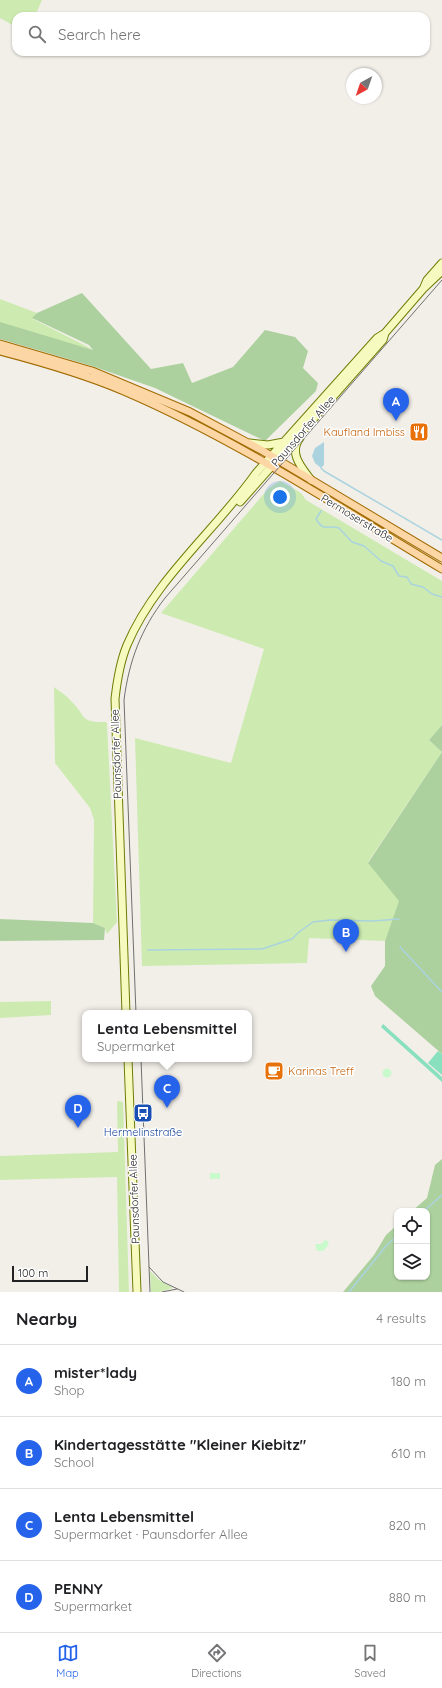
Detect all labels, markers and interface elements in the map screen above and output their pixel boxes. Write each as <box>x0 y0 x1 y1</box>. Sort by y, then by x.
search box <box>12 12 430 56</box>
icon: search <box>26 23 48 45</box>
text: Search here <box>58 25 141 44</box>
north arrow <box>346 68 382 104</box>
pin: A <box>383 388 409 421</box>
street label: Paunsdorfer Allee <box>268 392 338 470</box>
restaurant icon: Kaufland Imbiss <box>408 421 430 443</box>
place label: Kaufland Imbiss <box>323 425 405 439</box>
your location <box>270 487 290 507</box>
street label: Permoserstraße <box>318 491 396 545</box>
street label: Paunsdorfer Allee <box>107 709 125 799</box>
pin: B <box>333 919 359 952</box>
popup <box>82 1010 252 1062</box>
text: Lenta Lebensmittel <box>97 1019 237 1038</box>
text: Supermarket <box>97 1038 175 1054</box>
cafe icon: Karinas Treff <box>263 1060 285 1082</box>
place label: Karinas Treff <box>288 1064 354 1078</box>
pin: C <box>154 1075 180 1108</box>
pin: D <box>65 1095 91 1128</box>
bus stop icon: Hermelinstraße <box>132 1102 154 1124</box>
place label: Hermelinstraße <box>104 1125 182 1139</box>
street label: Paunsdorfer Allee <box>125 1154 143 1244</box>
map controls <box>394 1208 430 1280</box>
button: locate <box>394 1208 430 1244</box>
button: layers <box>394 1244 430 1280</box>
scale bar <box>12 1264 88 1283</box>
text: 100 m <box>18 1266 48 1280</box>
text: Nearby <box>16 1308 77 1329</box>
text: 4 results <box>376 1310 426 1326</box>
text: mister*lady <box>54 1363 137 1382</box>
text: A <box>25 1373 33 1389</box>
text: 180 m <box>391 1373 426 1389</box>
text: Shop <box>54 1382 84 1398</box>
text: Kindertagesstätte "Kleiner Kiebitz" <box>54 1435 306 1454</box>
text: B <box>25 1445 33 1461</box>
text: 610 m <box>391 1445 426 1461</box>
text: School <box>54 1454 94 1470</box>
text: Lenta Lebensmittel <box>54 1507 194 1526</box>
text: C <box>25 1517 33 1533</box>
text: 820 m <box>389 1517 426 1533</box>
text: Supermarket · Paunsdorfer Allee <box>54 1526 248 1542</box>
text: PENNY <box>54 1579 103 1598</box>
text: D <box>24 1589 34 1605</box>
text: 880 m <box>389 1589 426 1605</box>
text: Supermarket <box>54 1598 132 1614</box>
tab: Map <box>56 1642 79 1680</box>
tab: Directions <box>191 1642 242 1680</box>
tab: Saved <box>354 1642 386 1680</box>

